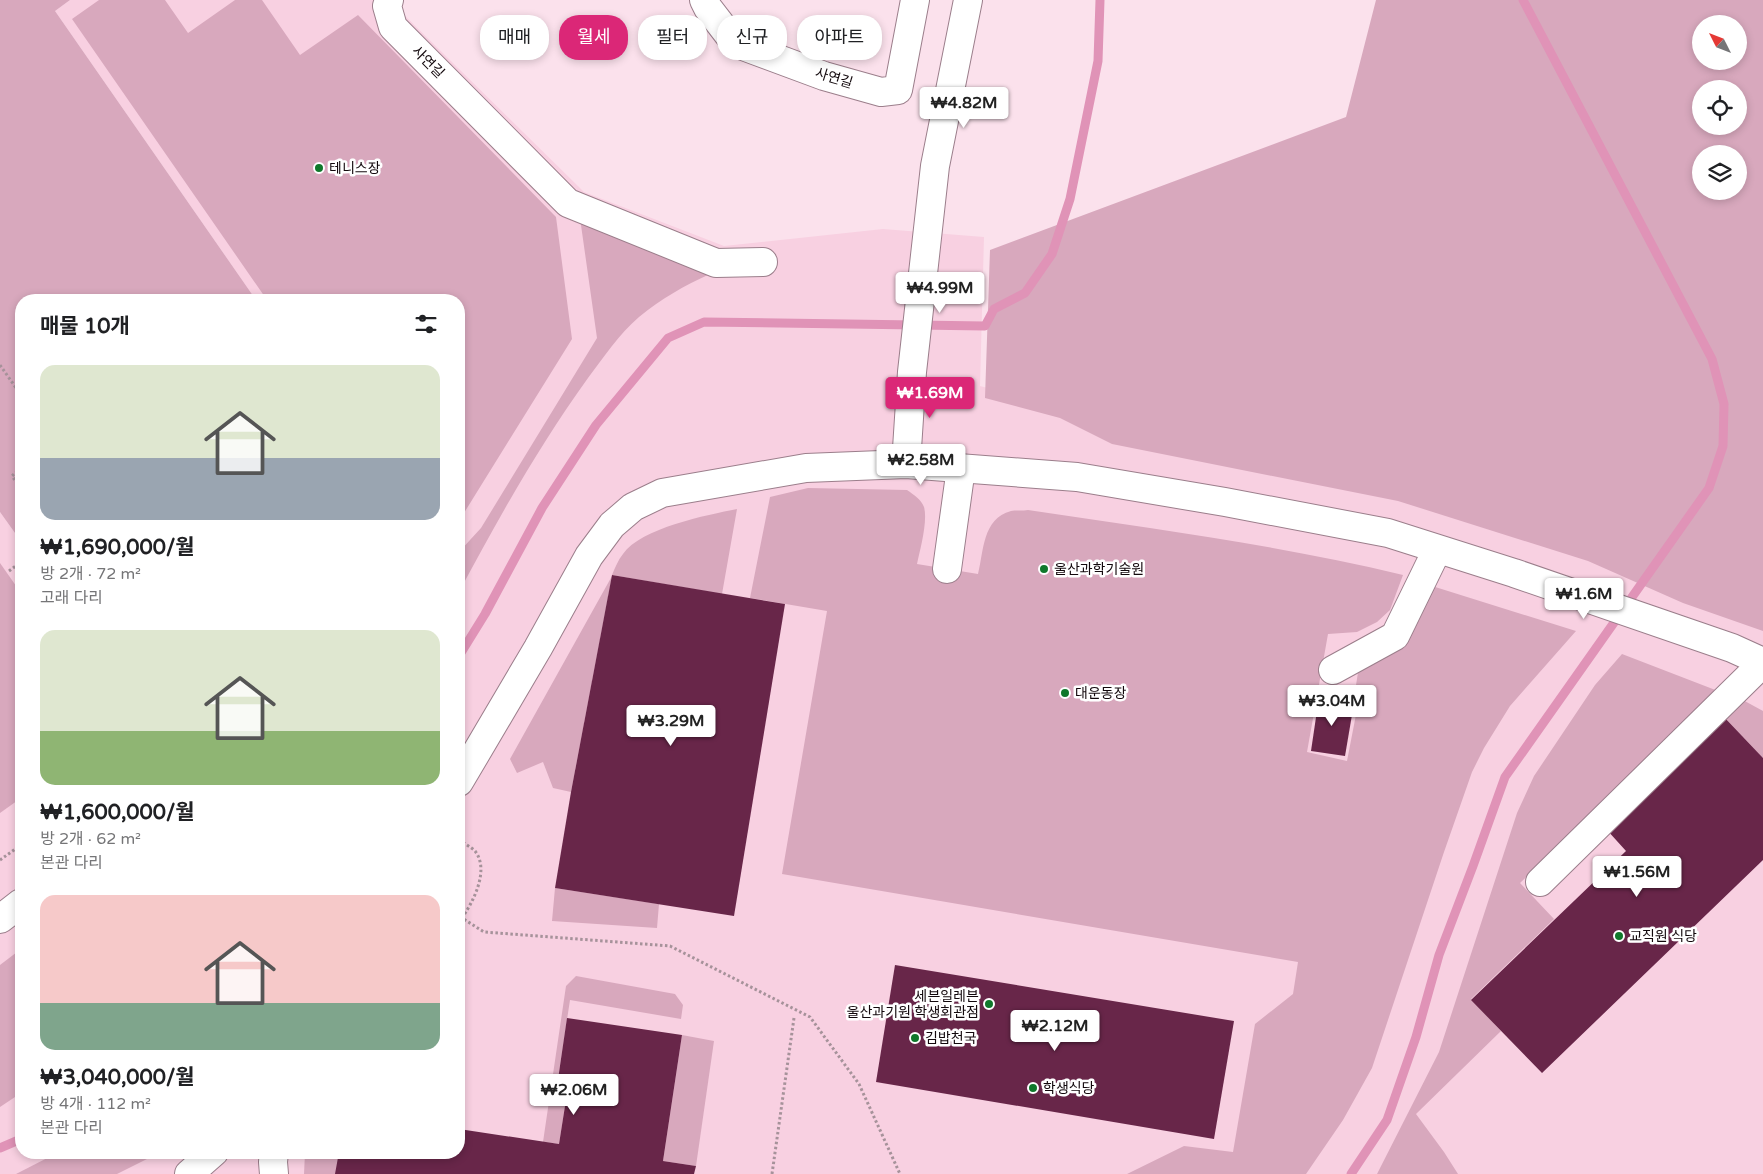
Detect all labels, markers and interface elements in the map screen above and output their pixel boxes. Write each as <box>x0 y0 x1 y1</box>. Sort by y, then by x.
chip: 매매 <box>480 15 549 60</box>
chip: 월세 <box>559 15 628 60</box>
chip: 필터 <box>638 15 707 60</box>
chip: 신규 <box>717 15 787 60</box>
chip: 아파트 <box>797 15 882 60</box>
north arrow <box>1692 15 1748 70</box>
map controls <box>1692 15 1747 200</box>
street label: 사연길 <box>408 42 448 82</box>
street label: 사연길 <box>813 64 855 92</box>
button: locate <box>1692 80 1747 135</box>
pin: ₩4.82M <box>923 86 1005 129</box>
text: ₩4.82M <box>931 93 997 113</box>
button: layers <box>1692 145 1747 200</box>
place label: 테니스장 <box>329 160 381 177</box>
marker: 테니스장 <box>313 162 325 174</box>
pin: ₩4.99M <box>899 272 981 314</box>
text: ₩4.99M <box>906 278 974 298</box>
icon: filters <box>412 310 440 338</box>
text: 매물 10개 <box>40 314 130 339</box>
pin: ₩1.69M <box>889 376 971 419</box>
text: ₩1.69M <box>896 383 964 403</box>
icon: home <box>195 398 285 488</box>
pin: ₩2.58M <box>880 444 962 486</box>
text: ₩2.58M <box>887 450 955 470</box>
text: ₩1,690,000/월 <box>40 535 195 560</box>
place label: 울산과학기술원 <box>1054 561 1144 578</box>
marker: 울산과학기술원 <box>1038 563 1050 575</box>
text: 방 2개 · 72 m² <box>40 564 141 584</box>
pin: ₩1.6M <box>1549 578 1619 620</box>
text: ₩1.6M <box>1556 584 1613 604</box>
text: 고래 다리 <box>40 588 103 608</box>
icon: home <box>195 663 285 753</box>
pin: ₩3.04M <box>1291 684 1373 727</box>
place label: 대운동장 <box>1075 685 1127 702</box>
marker: 대운동장 <box>1059 687 1071 699</box>
text: ₩3.04M <box>1298 691 1366 711</box>
pin: ₩3.29M <box>630 704 712 747</box>
text: ₩3.29M <box>637 711 705 731</box>
text: ₩1,600,000/월 <box>40 800 195 825</box>
text: 방 2개 · 62 m² <box>40 829 141 849</box>
text: 본관 다리 <box>40 853 103 873</box>
pin: ₩1.56M <box>1596 856 1678 898</box>
text: ₩1.56M <box>1603 862 1671 882</box>
icon: home <box>195 928 285 1018</box>
place label: 교직원 식당 <box>1629 928 1697 945</box>
marker: 교직원 식당 <box>1613 930 1625 942</box>
place label: 세븐일레븐 울산과기원 학생회관점 <box>847 988 979 1021</box>
marker: 세븐일레븐 울산과기원 학생회관점 <box>983 998 995 1010</box>
pin: ₩2.12M <box>1014 1010 1096 1052</box>
text: ₩2.12M <box>1021 1016 1089 1036</box>
place label: 김밥천국 <box>925 1030 977 1047</box>
marker: 김밥천국 <box>909 1032 921 1044</box>
text: ₩3,040,000/월 <box>40 1065 195 1090</box>
pin: ₩2.06M <box>533 1074 615 1116</box>
text: ₩2.06M <box>540 1080 608 1100</box>
place label: 학생식당 <box>1043 1080 1095 1097</box>
marker: 학생식당 <box>1027 1082 1039 1094</box>
text: 방 4개 · 112 m² <box>40 1094 151 1114</box>
text: 본관 다리 <box>40 1118 103 1138</box>

